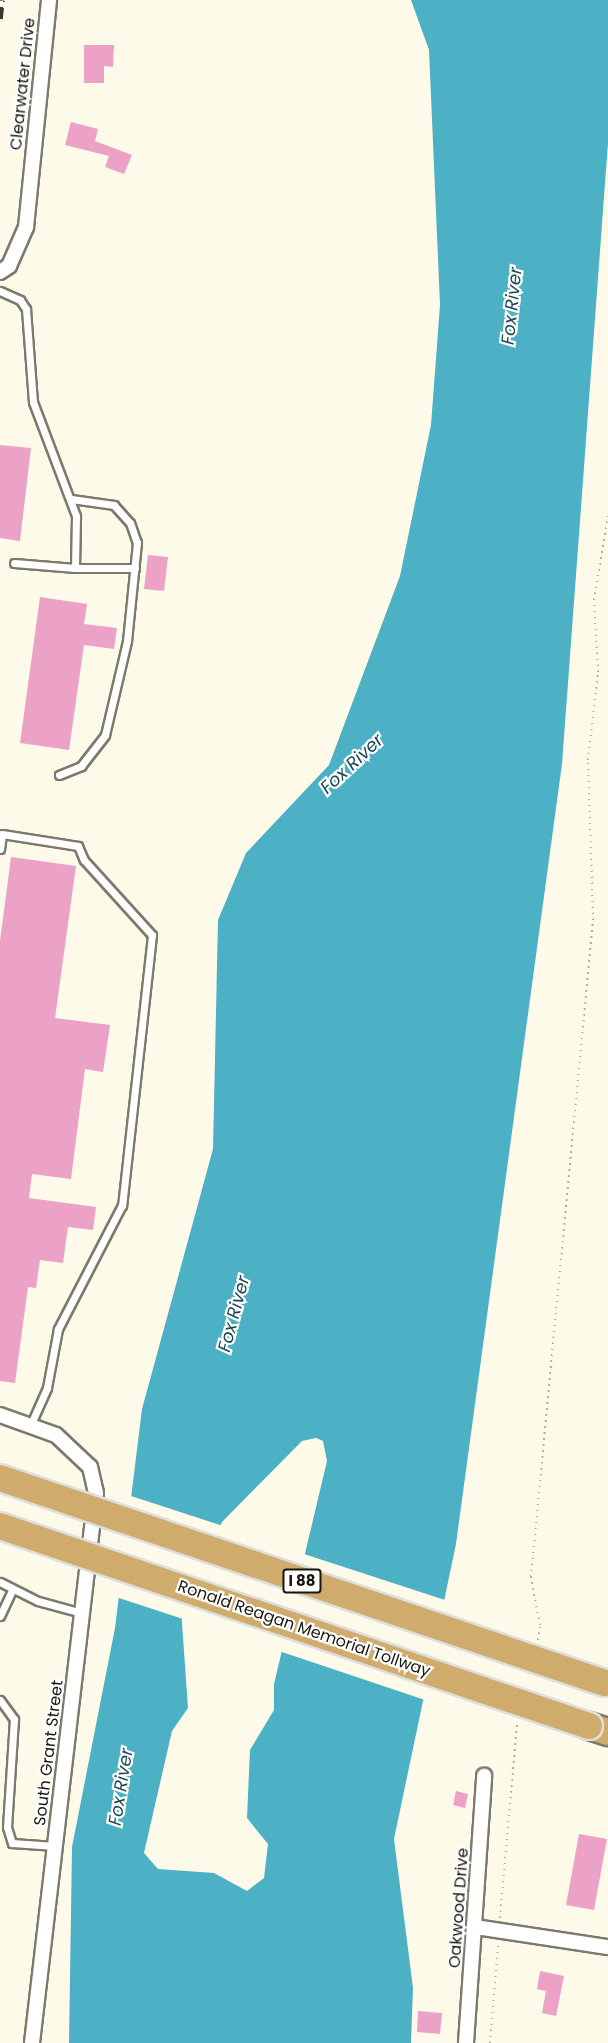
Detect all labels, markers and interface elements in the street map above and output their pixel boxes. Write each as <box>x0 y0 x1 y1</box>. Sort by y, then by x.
street label: Clearwater Drive <box>7 17 39 151</box>
water label: Fox River <box>497 266 527 346</box>
water label: Fox River <box>316 730 388 798</box>
water label: Fox River <box>213 1274 255 1354</box>
road number: I 88 <box>281 1569 323 1593</box>
street label: Ronald Reagan Memorial Tollway <box>175 1577 433 1681</box>
street label: South Grant Street <box>31 1679 67 1827</box>
water label: Fox River <box>104 1747 138 1827</box>
street label: Oakwood Drive <box>445 1847 473 1969</box>

